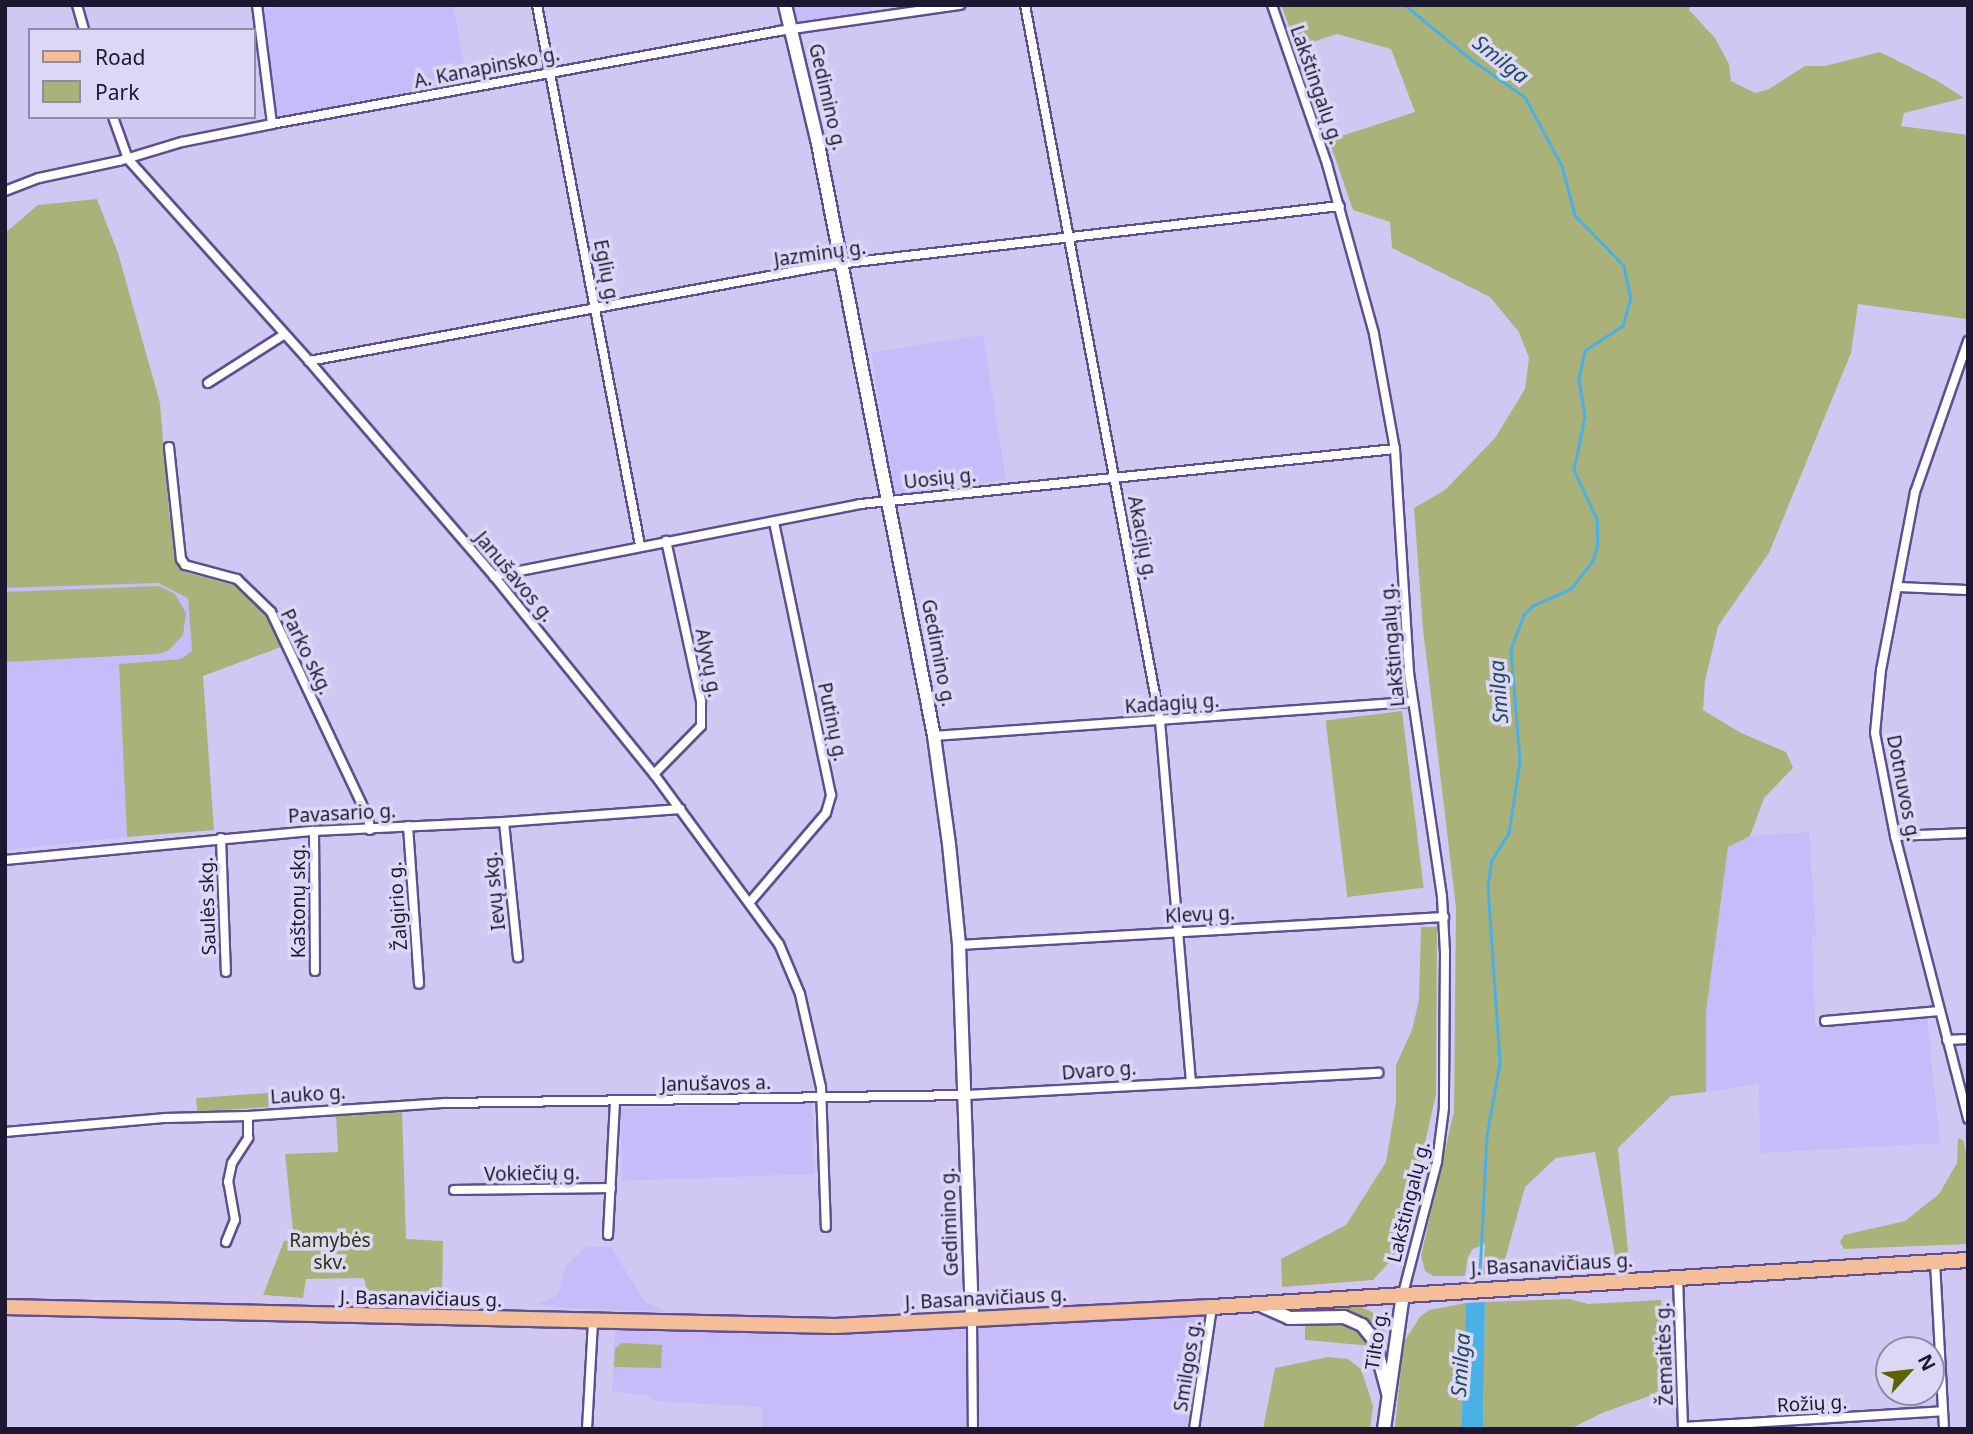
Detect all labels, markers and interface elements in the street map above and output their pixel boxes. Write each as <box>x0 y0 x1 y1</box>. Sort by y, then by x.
street label: Lakštingalų g. <box>1285 23 1347 147</box>
legend <box>28 28 256 119</box>
water label: Smilga <box>1468 29 1534 89</box>
street label: Gedimino g. <box>804 41 850 153</box>
text: Road <box>95 43 145 71</box>
street label: A. Kanapinsko g. <box>412 43 562 93</box>
text: Park <box>95 78 139 106</box>
street label: Jazminų g. <box>773 236 867 272</box>
street label: Eglių g. <box>589 238 623 306</box>
street label: Uosių g. <box>903 464 977 494</box>
street label: Akacijų g. <box>1123 494 1161 582</box>
street label: Janušavos g. <box>470 527 558 627</box>
street label: Lakštingalų g. <box>1376 582 1410 708</box>
street label: Gedimino g. <box>916 597 960 709</box>
street label: Parko skg. <box>275 605 337 699</box>
street label: Alyvų g. <box>690 627 726 699</box>
water label: Smilga <box>1483 659 1513 725</box>
street label: Putinų g. <box>813 680 851 764</box>
street label: Kadagių g. <box>1124 689 1220 719</box>
street label: Dotnuvos g. <box>1882 733 1924 843</box>
street label: Pavasario g. <box>287 800 397 828</box>
street label: Kaštonų skg. <box>288 844 310 958</box>
street label: Ievų skg. <box>480 850 510 932</box>
street label: Saulės skg. <box>195 856 221 956</box>
street label: Žalgirio g. <box>384 861 412 951</box>
street label: Klevų g. <box>1164 902 1236 928</box>
street label: Dvaro g. <box>1061 1057 1137 1085</box>
street label: Janušavos a. <box>661 1072 771 1096</box>
street label: Lauko g. <box>269 1081 347 1109</box>
street label: Lakštingalų g. <box>1383 1139 1435 1265</box>
street label: Vokiečių g. <box>484 1162 580 1186</box>
street label: Gedimino g. <box>937 1167 963 1277</box>
park label: Ramybės skv. <box>289 1230 371 1274</box>
street label: J. Basanavičiaus g. <box>1470 1249 1634 1281</box>
street label: J. Basanavičiaus g. <box>904 1283 1068 1315</box>
street label: J. Basanavičiaus g. <box>340 1286 502 1312</box>
street label: Žemaitės g. <box>1652 1302 1678 1406</box>
street label: Tilto g. <box>1361 1308 1393 1372</box>
street label: Smilgos g. <box>1170 1319 1206 1413</box>
water label: Smilga <box>1445 1332 1475 1398</box>
north arrow <box>1875 1336 1945 1406</box>
text: N <box>1912 1350 1942 1375</box>
street label: Rožių g. <box>1776 1391 1848 1417</box>

